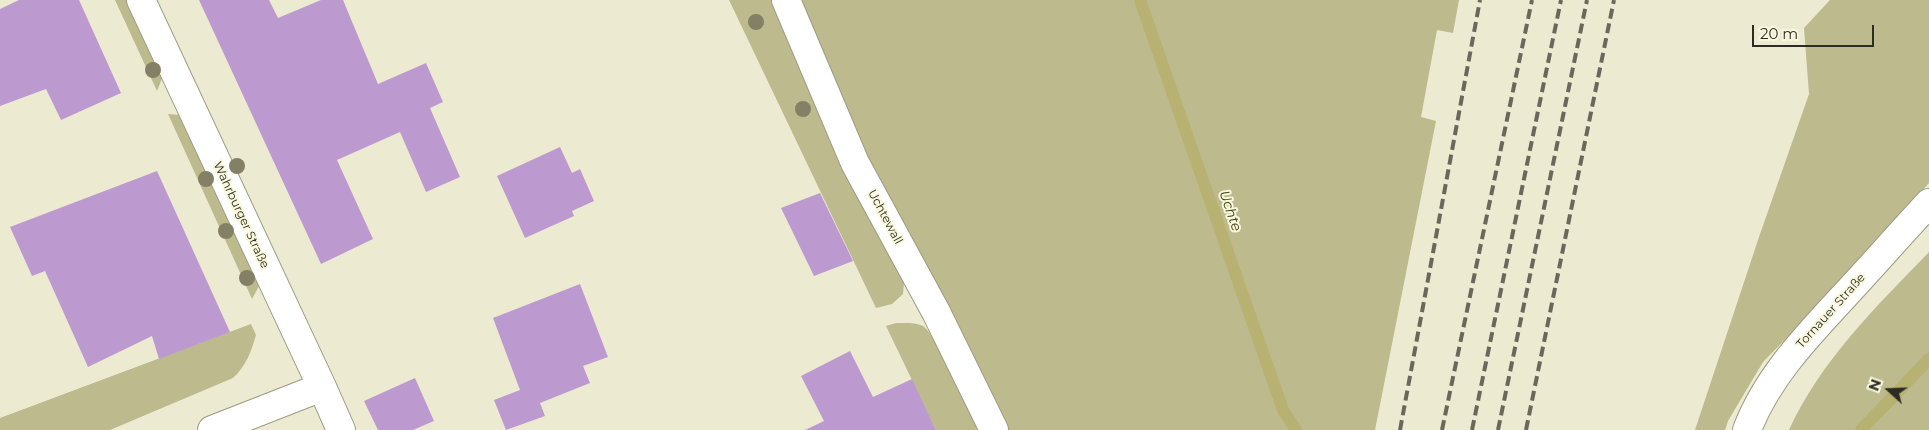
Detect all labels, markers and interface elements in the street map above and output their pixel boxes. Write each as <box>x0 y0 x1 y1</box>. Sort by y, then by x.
scale bar <box>1754 15 1876 47</box>
text: 20 m <box>1760 24 1798 43</box>
street label: Wahrburger Straße <box>210 159 272 271</box>
street label: Uchtewall <box>865 187 905 247</box>
water label: Uchte <box>1215 188 1245 234</box>
street label: Tornauer Straße <box>1794 271 1868 351</box>
north arrow <box>1864 365 1914 415</box>
text: N <box>1865 376 1885 393</box>

